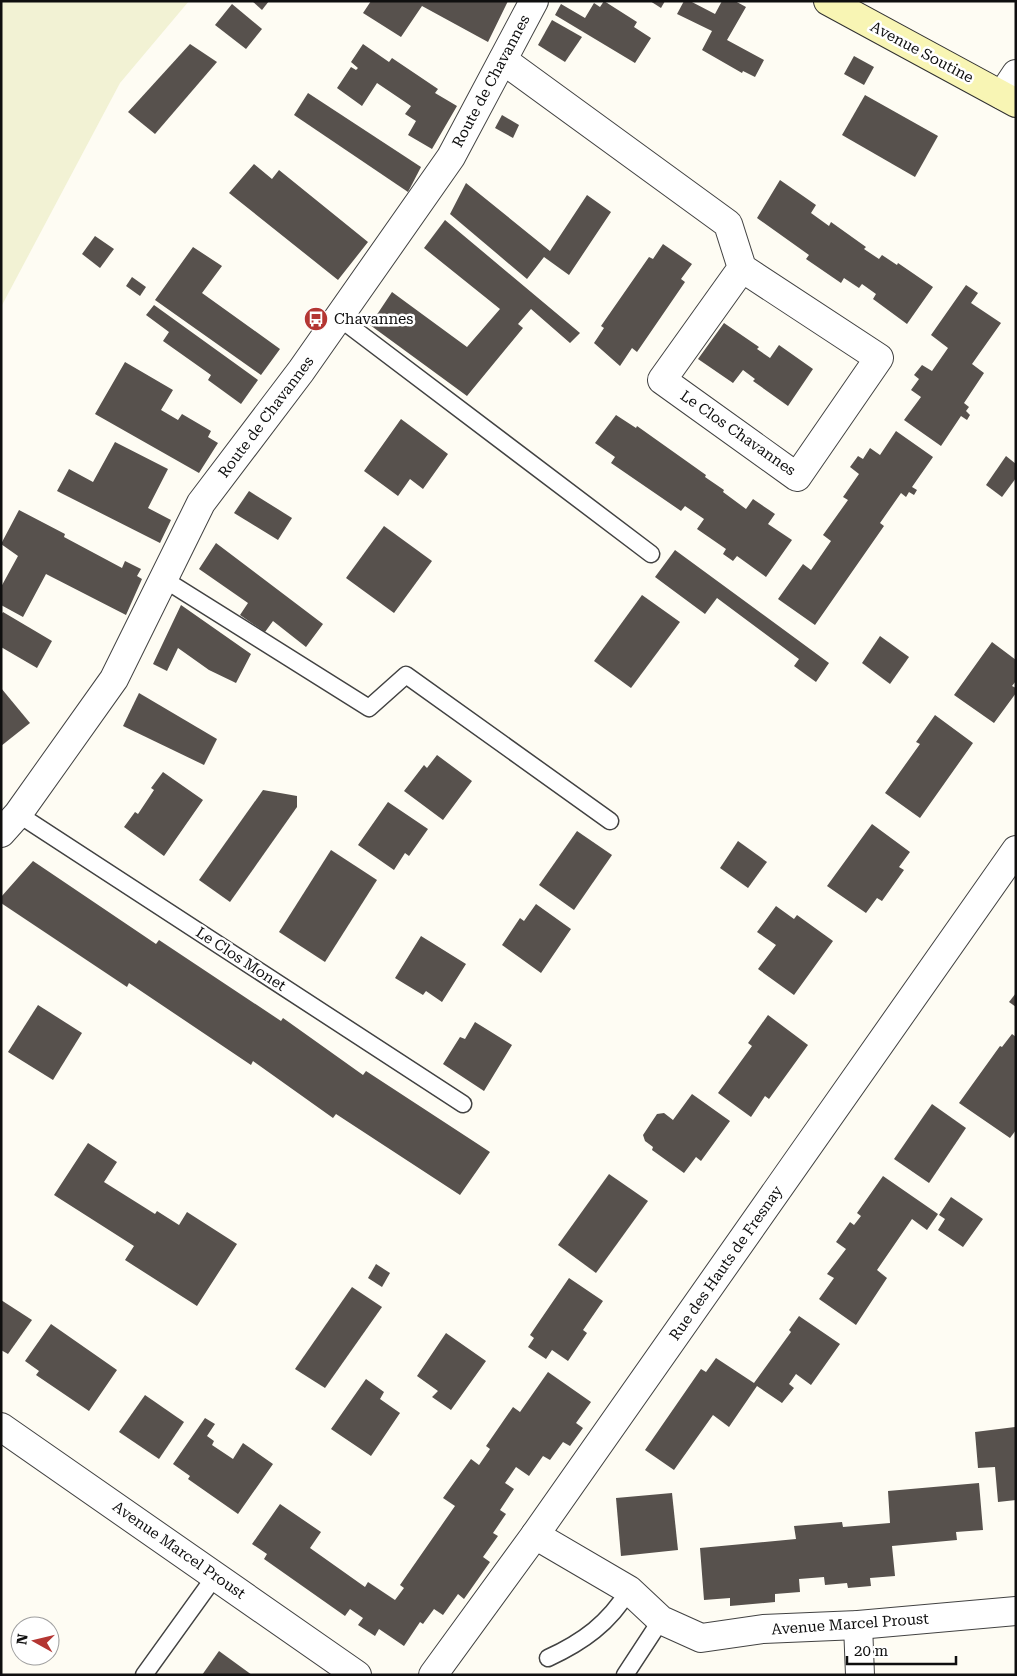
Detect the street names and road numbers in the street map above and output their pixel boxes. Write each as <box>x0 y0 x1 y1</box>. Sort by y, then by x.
street label: Route de Chavannes <box>448 12 534 150</box>
street label: Avenue Soutine <box>867 17 977 87</box>
street label: Route de Chavannes <box>214 353 318 481</box>
street label: Le Clos Chavannes <box>677 387 799 479</box>
street label: Le Clos Monet <box>193 923 290 995</box>
street label: Rue des Hauts de Fresnay <box>666 1182 786 1344</box>
street label: Avenue Marcel Proust <box>109 1497 249 1603</box>
street label: Avenue Marcel Proust <box>771 1609 930 1638</box>

